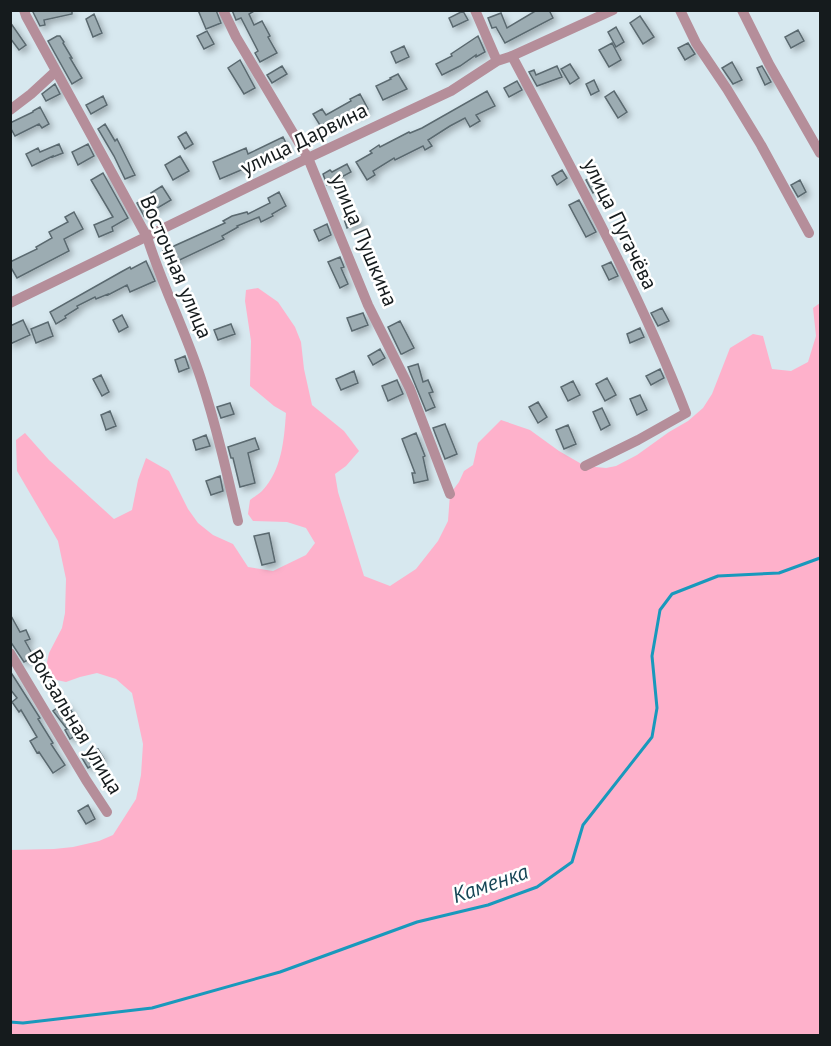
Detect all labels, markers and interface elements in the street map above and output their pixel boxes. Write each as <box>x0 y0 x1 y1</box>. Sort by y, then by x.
street label: улица Дарвина <box>236 96 372 181</box>
street label: улица Пугачёва <box>577 154 664 294</box>
street label: улица Пушкина <box>324 169 405 310</box>
street label: Восточная улица <box>134 191 219 343</box>
street label: Вокзальная улица <box>22 644 129 799</box>
water label: Каменка <box>448 857 532 909</box>

